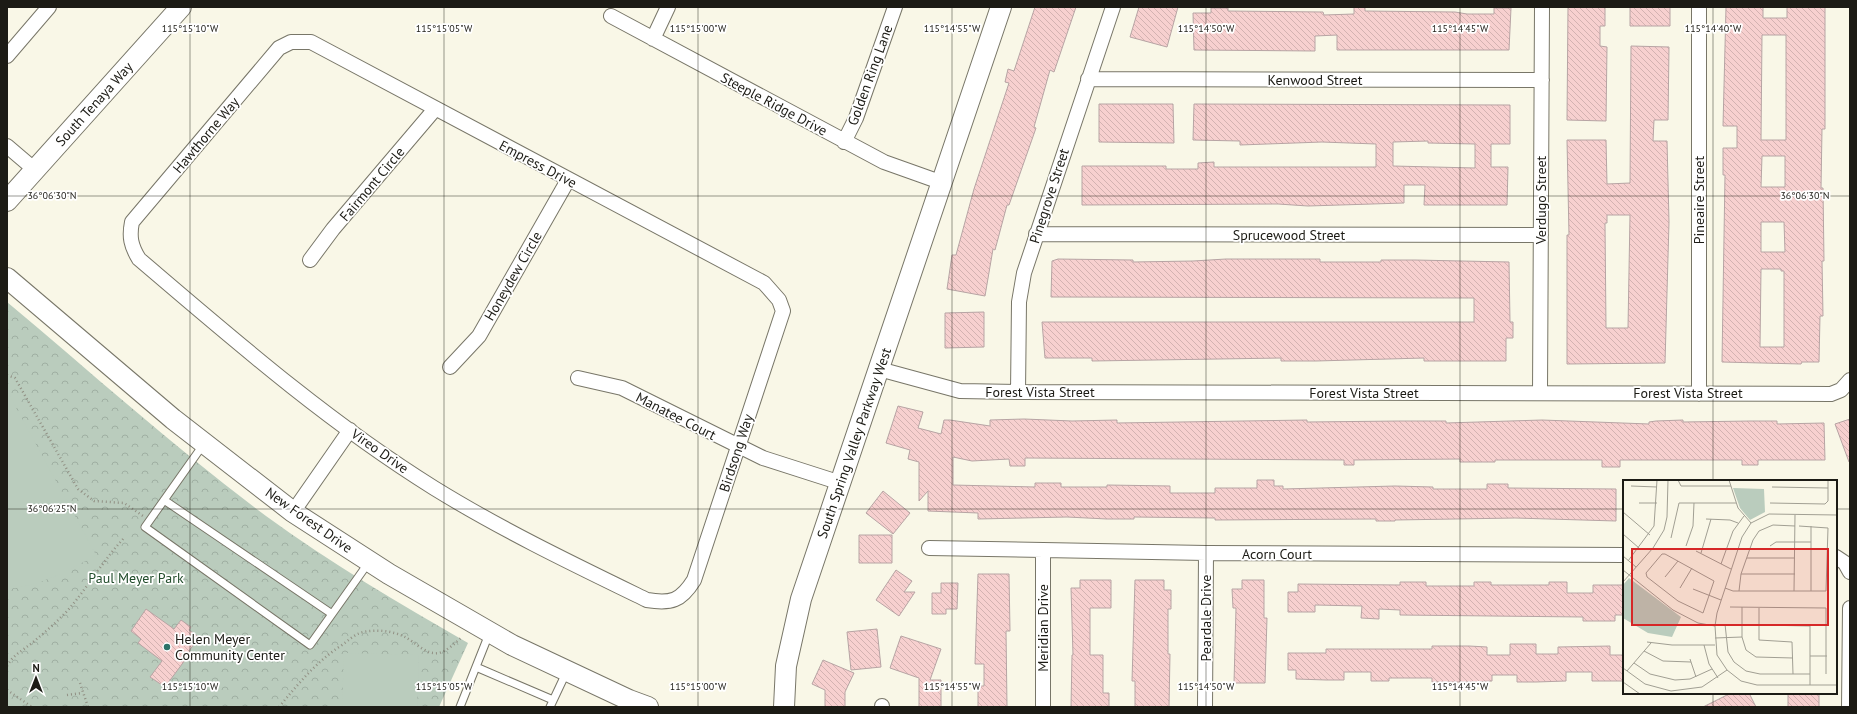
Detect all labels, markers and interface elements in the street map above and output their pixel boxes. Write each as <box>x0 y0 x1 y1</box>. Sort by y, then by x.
text: 115°15'10"W <box>162 22 219 35</box>
text: 115°15'05"W <box>416 22 473 35</box>
text: 115°15'00"W <box>670 22 727 35</box>
street label: Golden Ring Lane <box>843 22 897 128</box>
text: 115°14'55"W <box>924 22 981 35</box>
text: 115°14'50"W <box>1178 22 1235 35</box>
text: 115°14'45"W <box>1432 22 1489 35</box>
text: 115°14'40"W <box>1685 22 1742 35</box>
street label: South Tenaya Way <box>51 58 137 150</box>
street label: Steeple Ridge Drive <box>718 68 830 140</box>
street label: Kenwood Street <box>1268 71 1363 89</box>
street label: Hawthorne Way <box>169 93 243 177</box>
street label: Empress Drive <box>496 136 580 192</box>
street label: Fairmont Circle <box>336 143 408 225</box>
street label: Pinegrove Street <box>1025 146 1073 246</box>
street label: Verdugo Street <box>1532 155 1550 245</box>
street label: Pineaire Street <box>1690 156 1708 244</box>
text: 36°06'30"N <box>27 189 77 202</box>
text: 36°06'30"N <box>1780 189 1830 202</box>
street label: Sprucewood Street <box>1233 226 1345 244</box>
street label: Honeydew Circle <box>480 228 546 324</box>
street label: South Spring Valley Parkway West <box>813 345 895 541</box>
street label: Forest Vista Street <box>985 383 1095 401</box>
street label: Forest Vista Street <box>1309 384 1419 402</box>
street label: Forest Vista Street <box>1633 384 1743 402</box>
street label: Manatee Court <box>633 388 719 444</box>
street label: Birdsong Way <box>715 411 757 494</box>
street label: Vireo Drive <box>347 424 412 477</box>
inset map <box>1623 480 1837 694</box>
street label: New Forest Drive <box>262 483 356 557</box>
text: 36°06'25"N <box>27 502 77 515</box>
street label: Acorn Court <box>1242 545 1312 563</box>
park label: Paul Meyer Park <box>88 569 184 587</box>
street label: Peardale Drive <box>1197 575 1215 661</box>
street label: Meridian Drive <box>1034 584 1052 672</box>
place label: Helen Meyer Community Center <box>175 630 285 664</box>
marker: Helen Meyer Community Center <box>162 642 172 652</box>
north arrow <box>16 658 56 698</box>
text: N <box>32 661 40 675</box>
text: 115°15'10"W <box>162 680 219 693</box>
text: 115°15'05"W <box>416 680 473 693</box>
text: 115°15'00"W <box>670 680 727 693</box>
text: 115°14'55"W <box>924 680 981 693</box>
text: 115°14'50"W <box>1178 680 1235 693</box>
text: 115°14'45"W <box>1432 680 1489 693</box>

